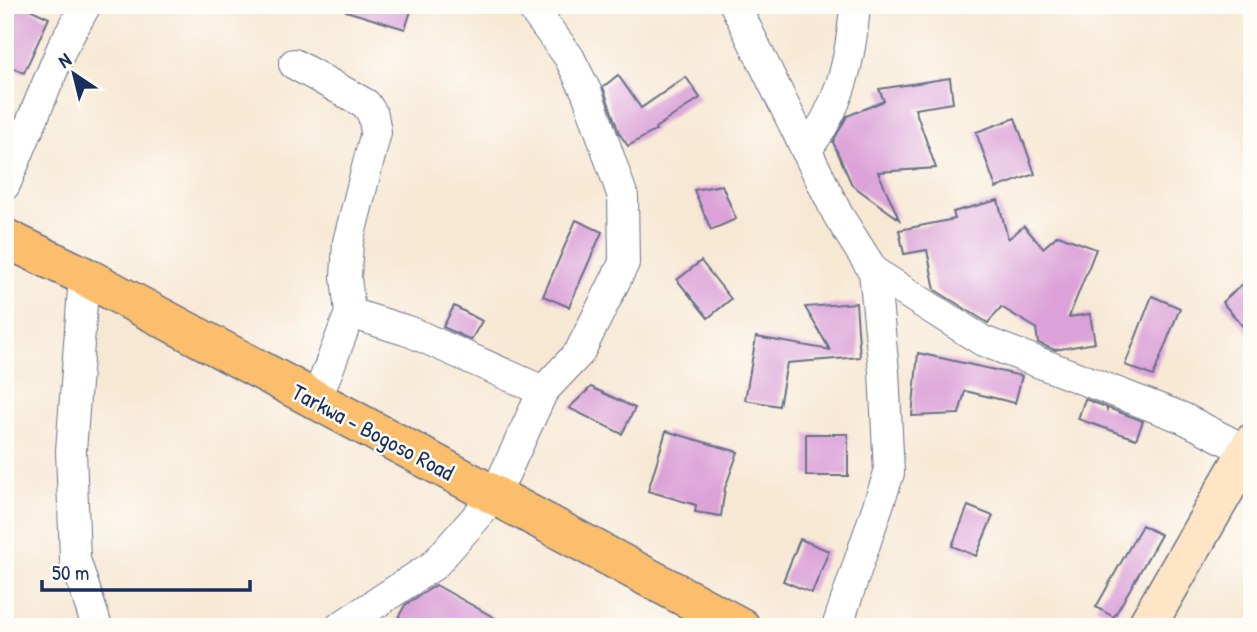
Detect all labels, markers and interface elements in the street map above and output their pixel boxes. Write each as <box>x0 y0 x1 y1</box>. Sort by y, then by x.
north arrow <box>38 38 108 108</box>
text: N <box>53 47 76 74</box>
street label: Tarkwa - Bogoso Road <box>287 376 460 487</box>
scale bar <box>42 548 250 592</box>
text: 50 m <box>52 558 89 587</box>

